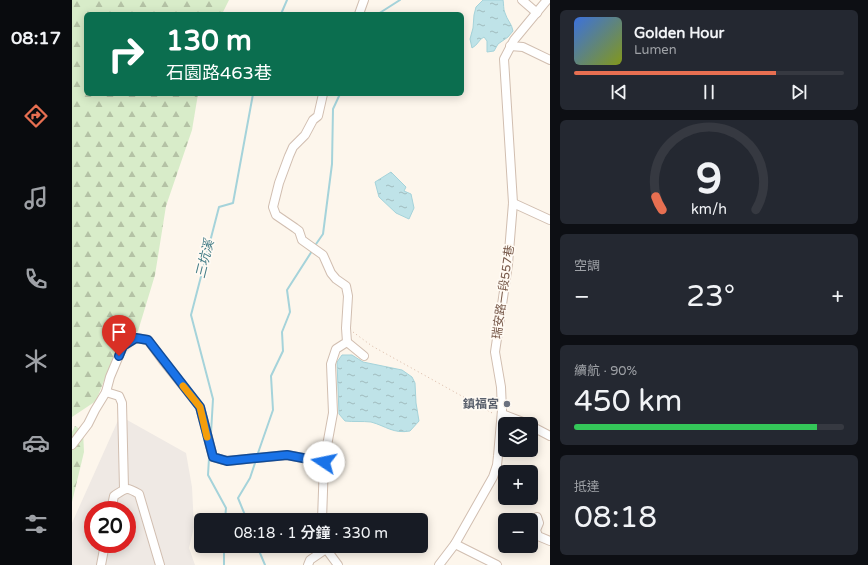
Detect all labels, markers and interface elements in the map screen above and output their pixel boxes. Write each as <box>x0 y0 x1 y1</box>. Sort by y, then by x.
text: 130 m <box>166 24 252 58</box>
text: Golden Hour <box>634 24 724 42</box>
text: 08:17 <box>11 27 61 49</box>
icon: right <box>100 28 152 80</box>
text: Lumen <box>634 42 677 58</box>
text: 石園路463巷 <box>166 62 272 84</box>
icon: previous <box>608 81 630 103</box>
icon: pause <box>698 81 720 103</box>
icon: next <box>788 81 810 103</box>
icon: directions <box>22 102 50 130</box>
text: 9 <box>696 155 722 205</box>
icon: music <box>22 184 50 212</box>
text: km/h <box>691 201 727 218</box>
water label: 三坑溪 <box>193 236 218 280</box>
street label: 瑞安路一段557巷 <box>489 244 517 340</box>
text: 空調 <box>574 258 600 274</box>
icon: phone <box>22 265 50 293</box>
text: 23° <box>686 278 735 315</box>
text: − <box>574 284 590 310</box>
text: + <box>832 284 844 310</box>
pin <box>102 315 136 356</box>
icon: arrive <box>108 321 130 343</box>
icon: climate <box>22 347 50 375</box>
text: 續航 · 90% <box>574 363 637 379</box>
text: 450 km <box>574 383 682 420</box>
place label: 鎮福宮 <box>463 397 499 411</box>
marker: 鎮福宮 <box>502 399 512 409</box>
map controls <box>498 417 538 553</box>
button: layers <box>498 417 538 457</box>
icon: car <box>22 429 50 457</box>
position arrow <box>303 441 345 483</box>
button: + <box>498 465 538 505</box>
text: 抵達 <box>574 479 600 495</box>
text: 08:18 <box>574 499 657 536</box>
speed limit sign: 20 <box>84 501 136 553</box>
icon: filters <box>22 510 50 538</box>
button: − <box>498 513 538 553</box>
text: 08:18 · 1 分鐘 · 330 m <box>234 524 388 542</box>

